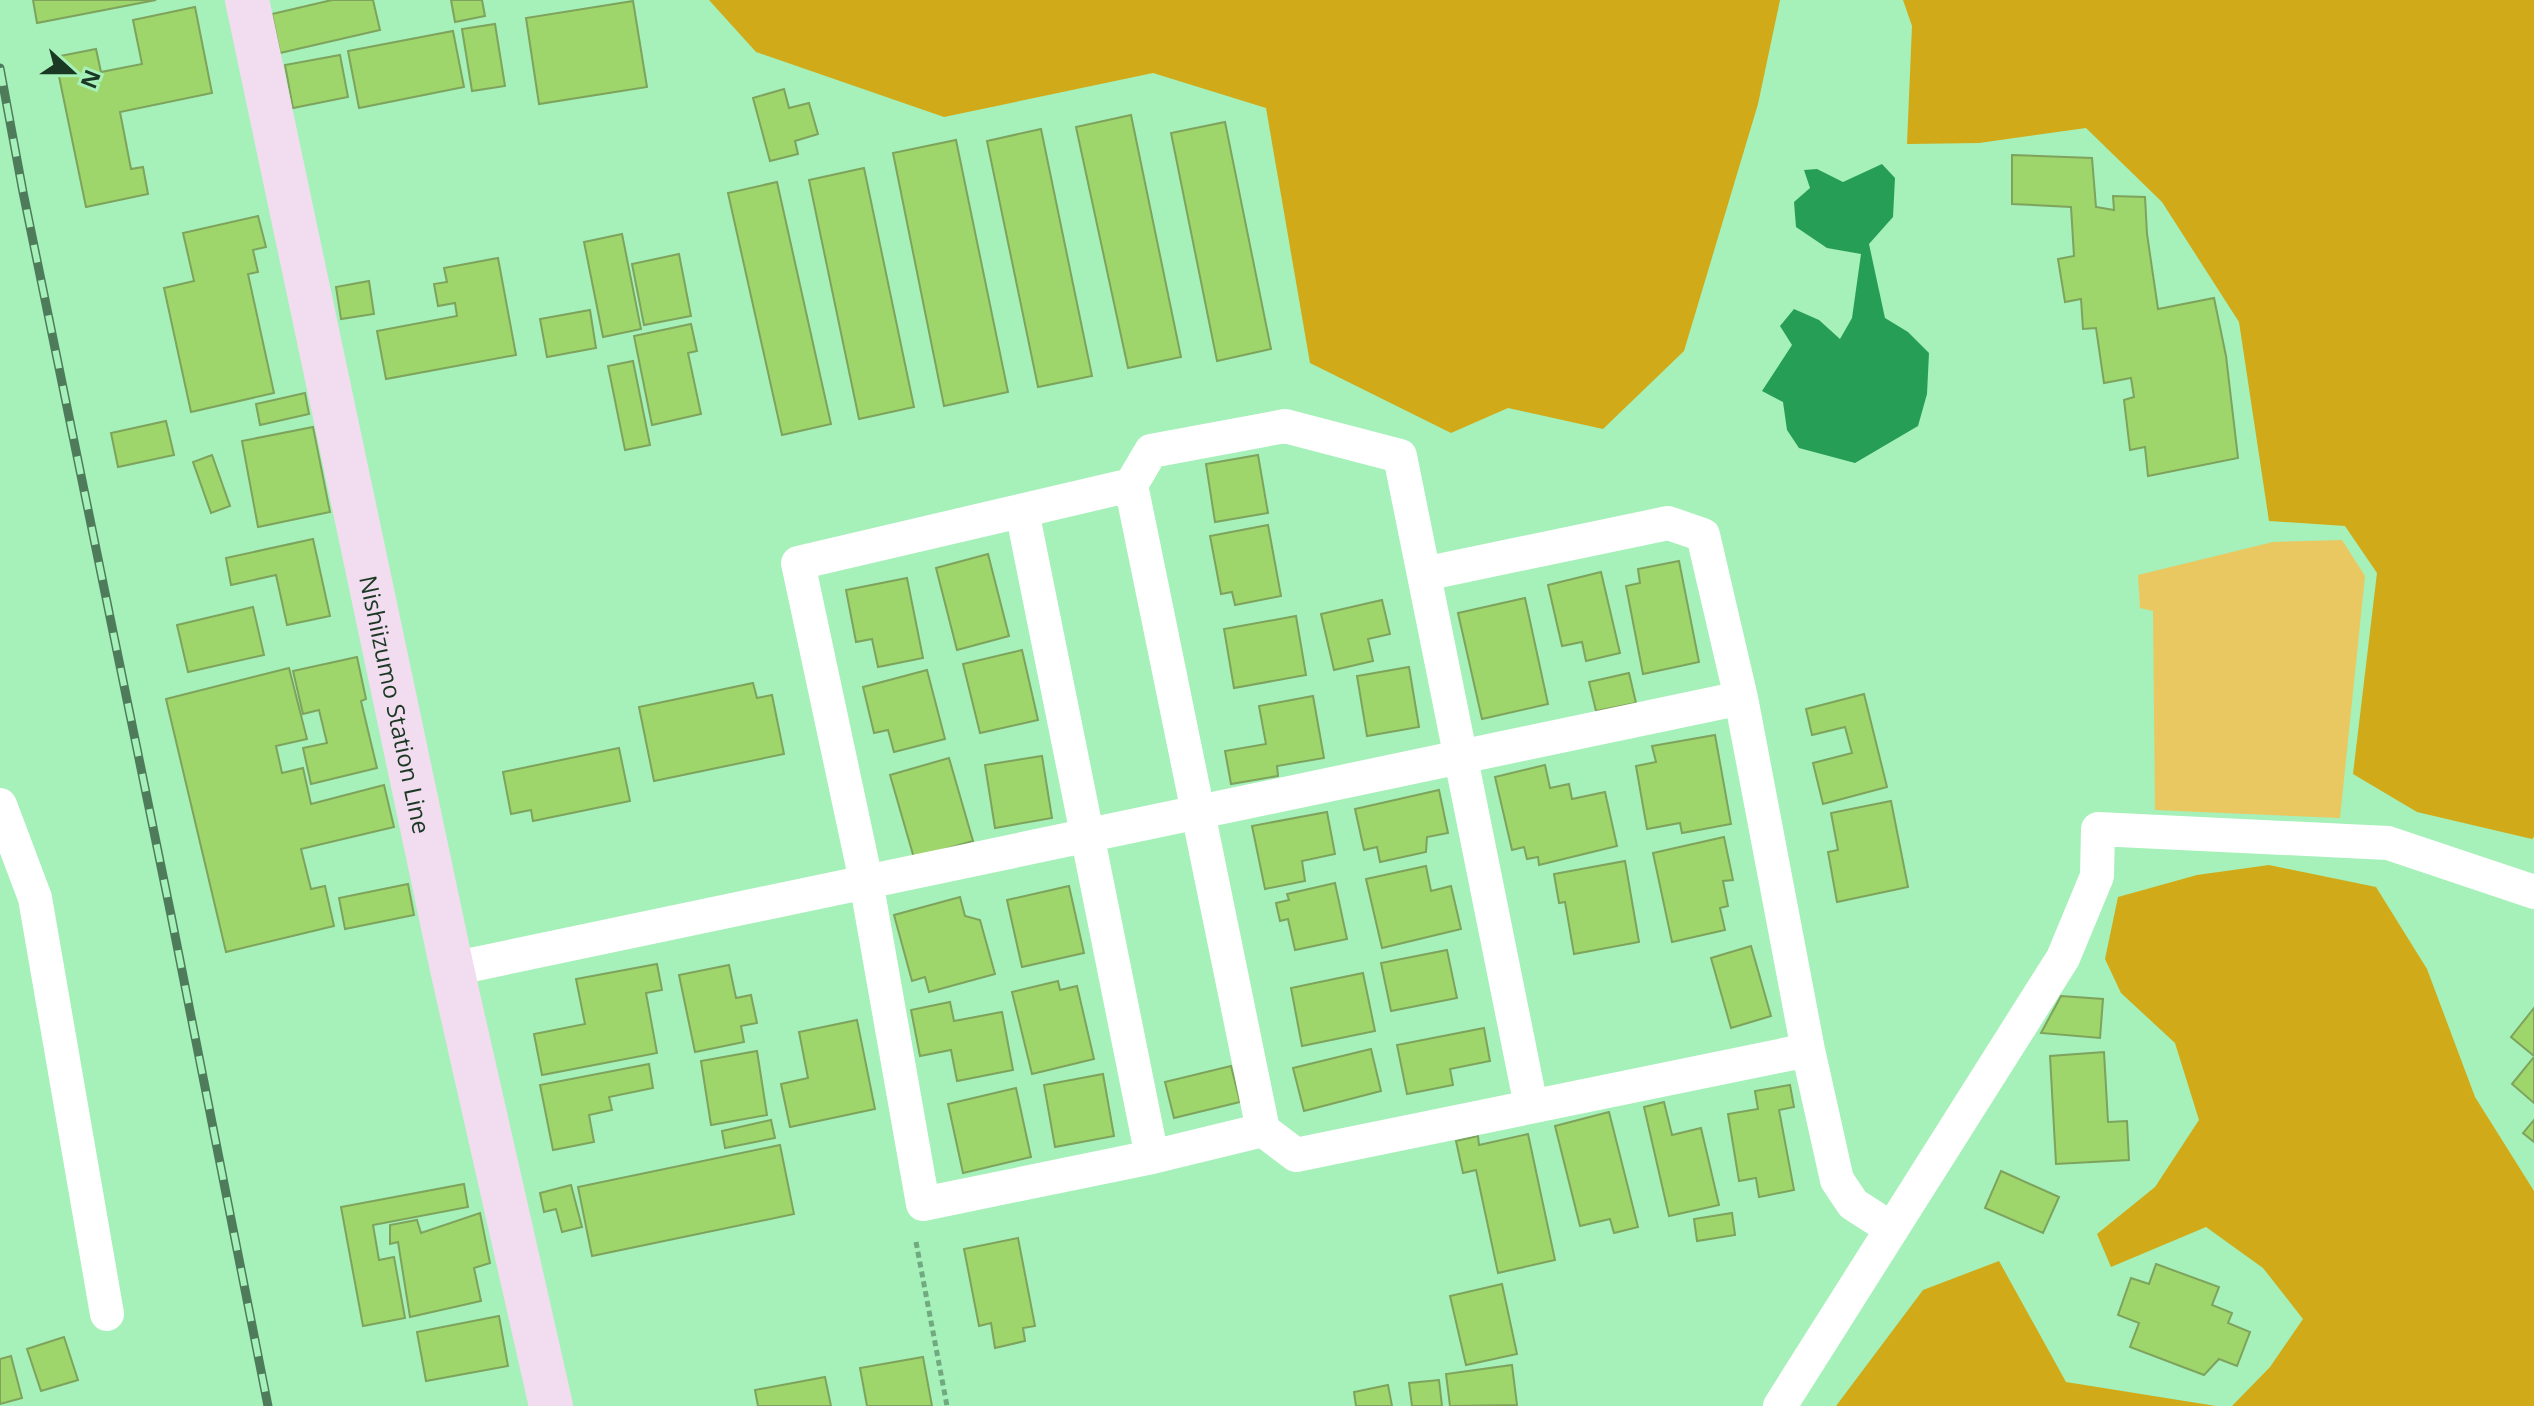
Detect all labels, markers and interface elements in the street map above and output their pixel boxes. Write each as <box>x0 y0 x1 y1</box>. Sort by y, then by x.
north arrow <box>32 32 112 112</box>
text: N <box>74 66 109 93</box>
street label: Nishiizumo Station Line <box>353 572 439 837</box>

